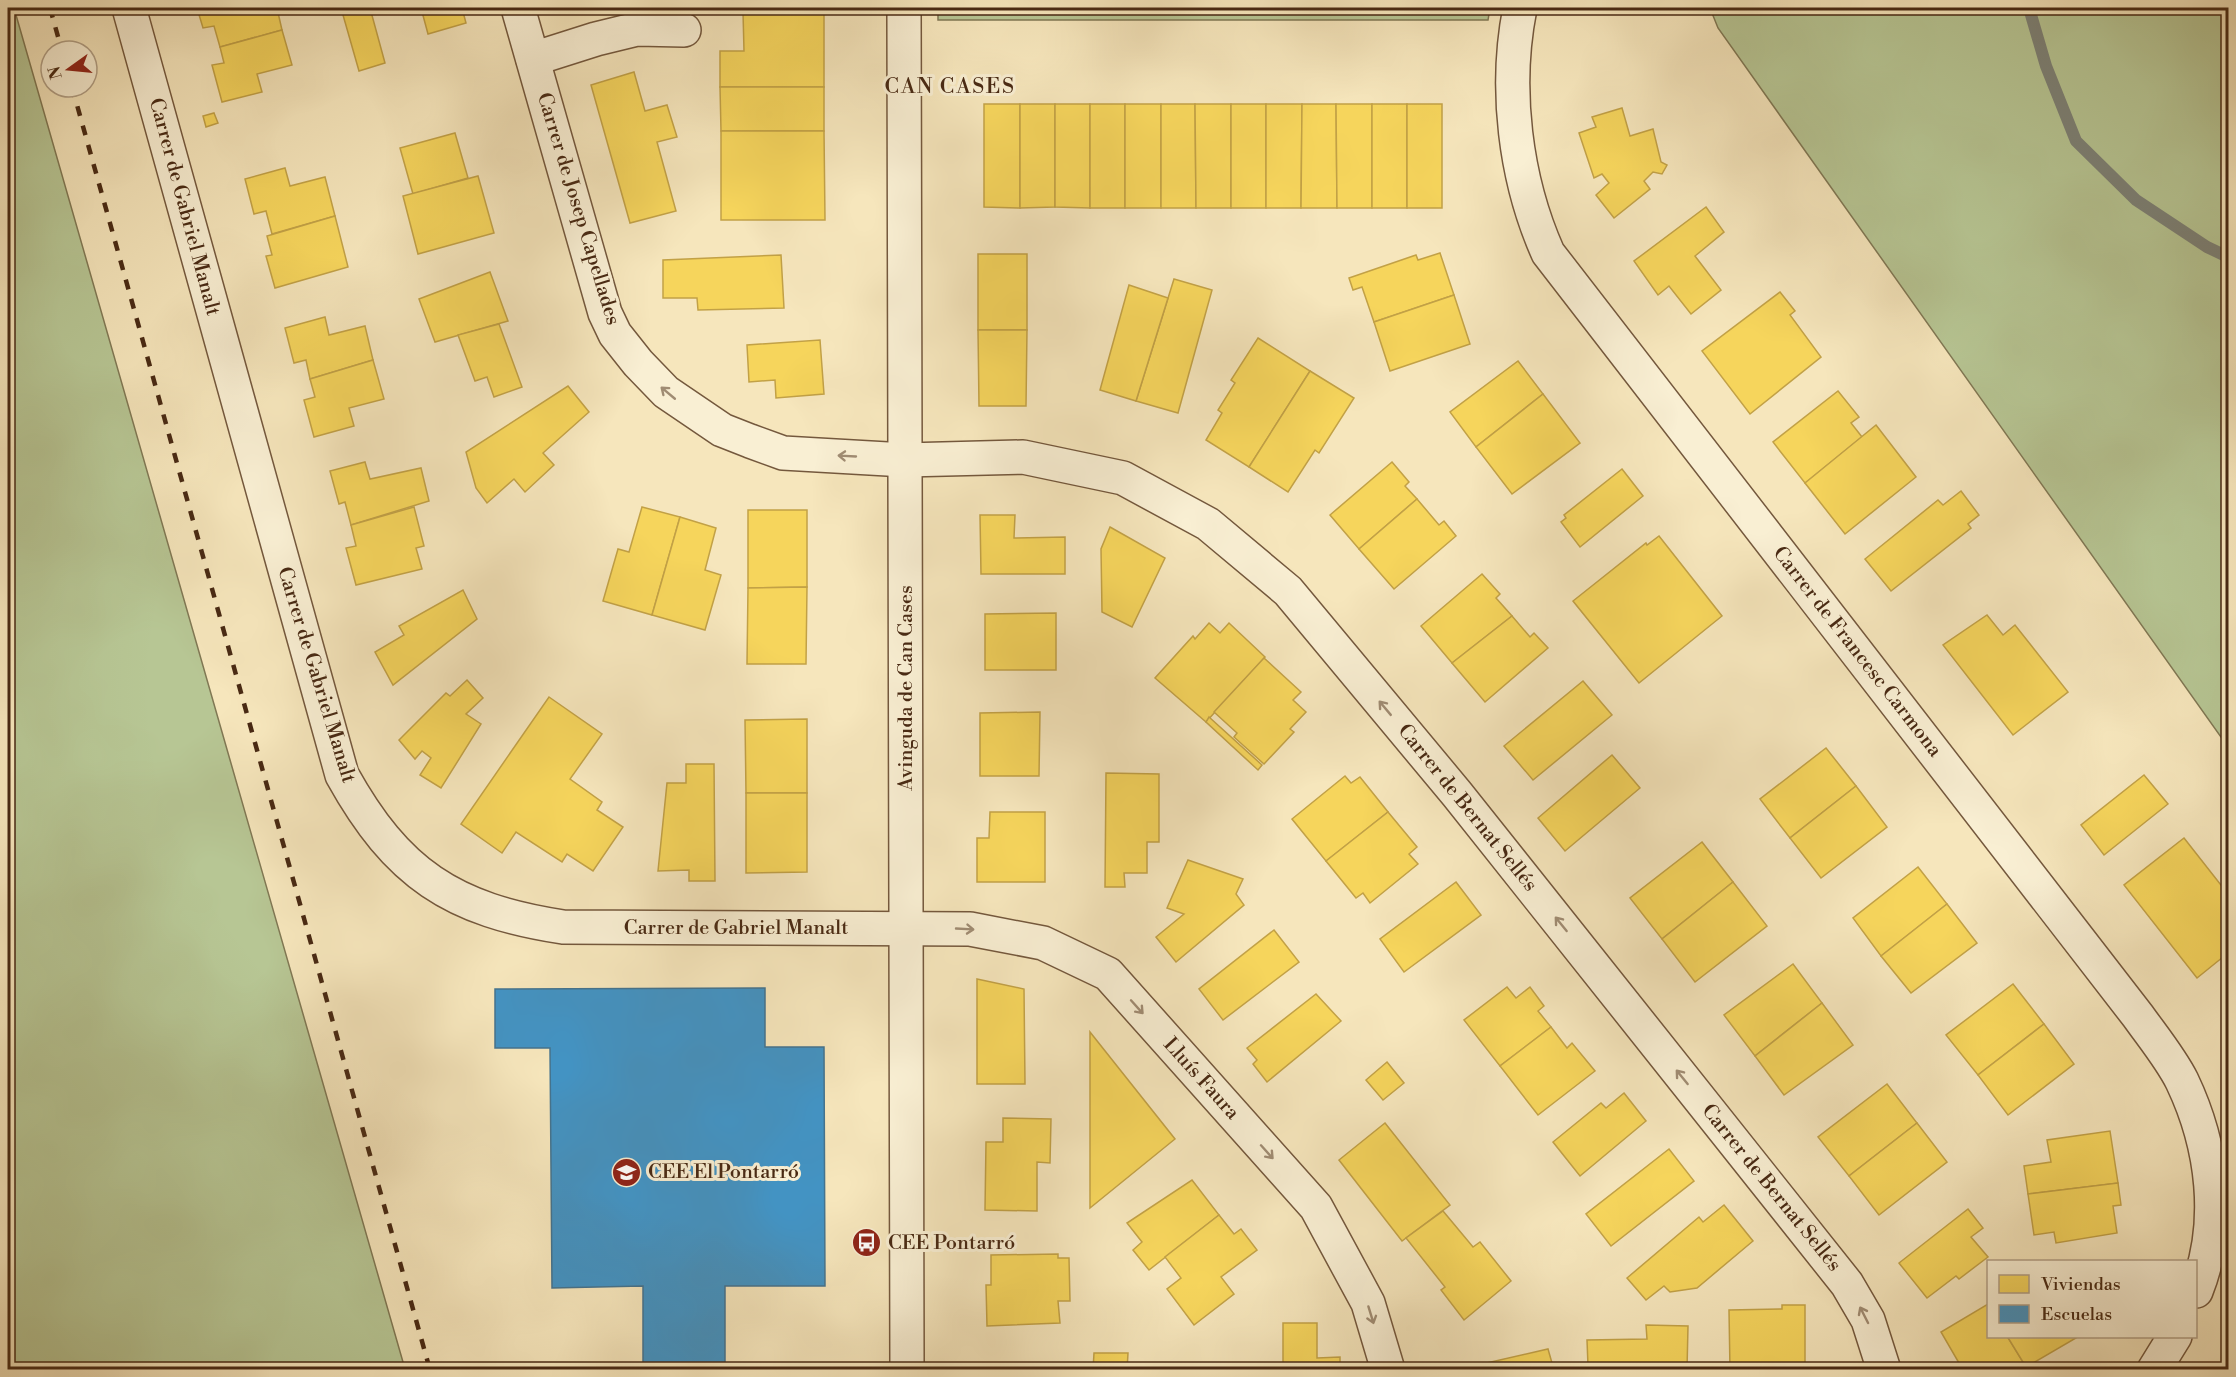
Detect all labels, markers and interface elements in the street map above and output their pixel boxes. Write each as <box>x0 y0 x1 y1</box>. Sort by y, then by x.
north arrow <box>39 39 99 99</box>
text: N <box>44 64 67 81</box>
district label: CAN CASES <box>884 74 1016 100</box>
street label: Carrer de Josep Capellades <box>531 90 625 328</box>
street label: Carrer de Gabriel Manalt <box>143 95 225 319</box>
one-way arrow <box>660 386 676 399</box>
one-way arrow <box>838 451 858 462</box>
street label: Carrer de Francesc Carmona <box>1767 542 1947 763</box>
street label: Carrer de Gabriel Manalt <box>271 564 361 786</box>
street label: Avinguda de Can Cases <box>894 585 919 792</box>
one-way arrow <box>1378 701 1392 716</box>
street label: Carrer de Bernat Sellés <box>1392 719 1542 897</box>
street label: Carrer de Gabriel Manalt <box>624 916 848 941</box>
one-way arrow <box>1554 917 1567 933</box>
one-way arrow <box>955 924 975 935</box>
one-way arrow <box>1130 999 1144 1014</box>
street label: Lluís Faura <box>1158 1033 1245 1126</box>
one-way arrow <box>1676 1069 1689 1085</box>
street label: Carrer de Bernat Sellés <box>1696 1099 1846 1277</box>
one-way arrow <box>1260 1145 1274 1160</box>
school or university icon: CEE El Pontarró <box>611 1156 643 1188</box>
place label: CEE El Pontarró <box>648 1160 799 1185</box>
bus stop icon: CEE Pontarró <box>851 1227 883 1259</box>
place label: CEE Pontarró <box>888 1231 1015 1256</box>
legend <box>1987 1260 2197 1338</box>
text: Viviendas <box>2040 1273 2121 1296</box>
text: Escuelas <box>2041 1303 2112 1326</box>
one-way arrow <box>1366 1305 1377 1324</box>
one-way arrow <box>1858 1306 1869 1324</box>

